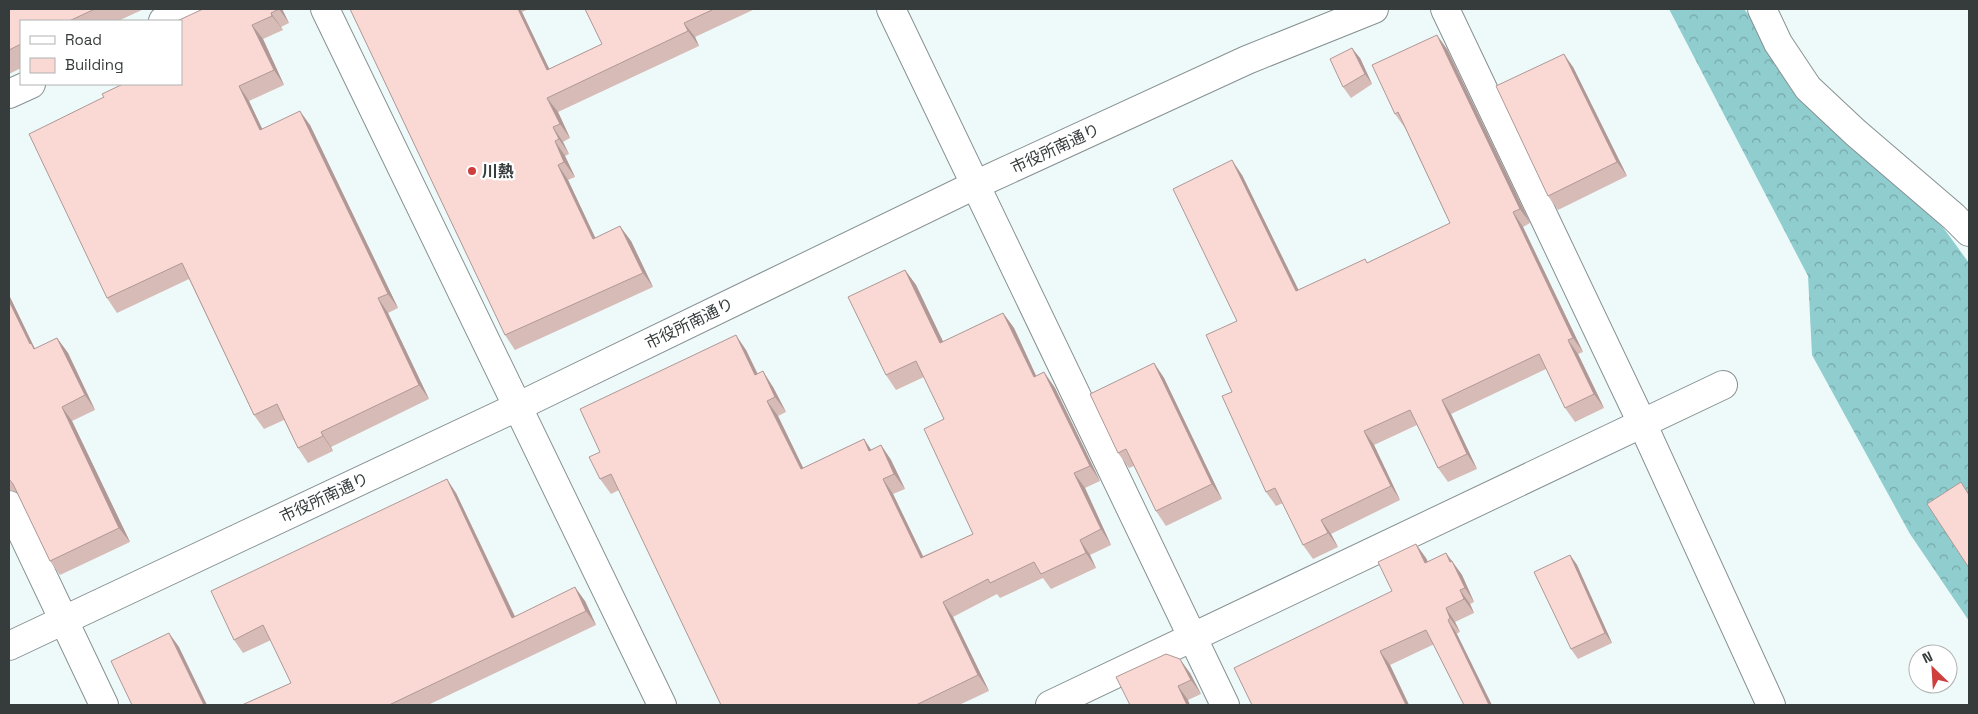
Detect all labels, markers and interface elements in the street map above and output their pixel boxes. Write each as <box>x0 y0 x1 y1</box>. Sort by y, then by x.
legend <box>20 20 182 85</box>
text: Road <box>65 30 102 49</box>
text: Building <box>65 55 124 74</box>
street label: 市役所南通り <box>1007 119 1103 178</box>
place label: 川熱 <box>482 161 514 182</box>
marker: 川熱 <box>466 165 478 177</box>
street label: 市役所南通り <box>641 293 737 354</box>
street label: 市役所南通り <box>276 468 372 527</box>
north arrow <box>1908 644 1958 694</box>
text: N <box>1919 647 1936 667</box>

